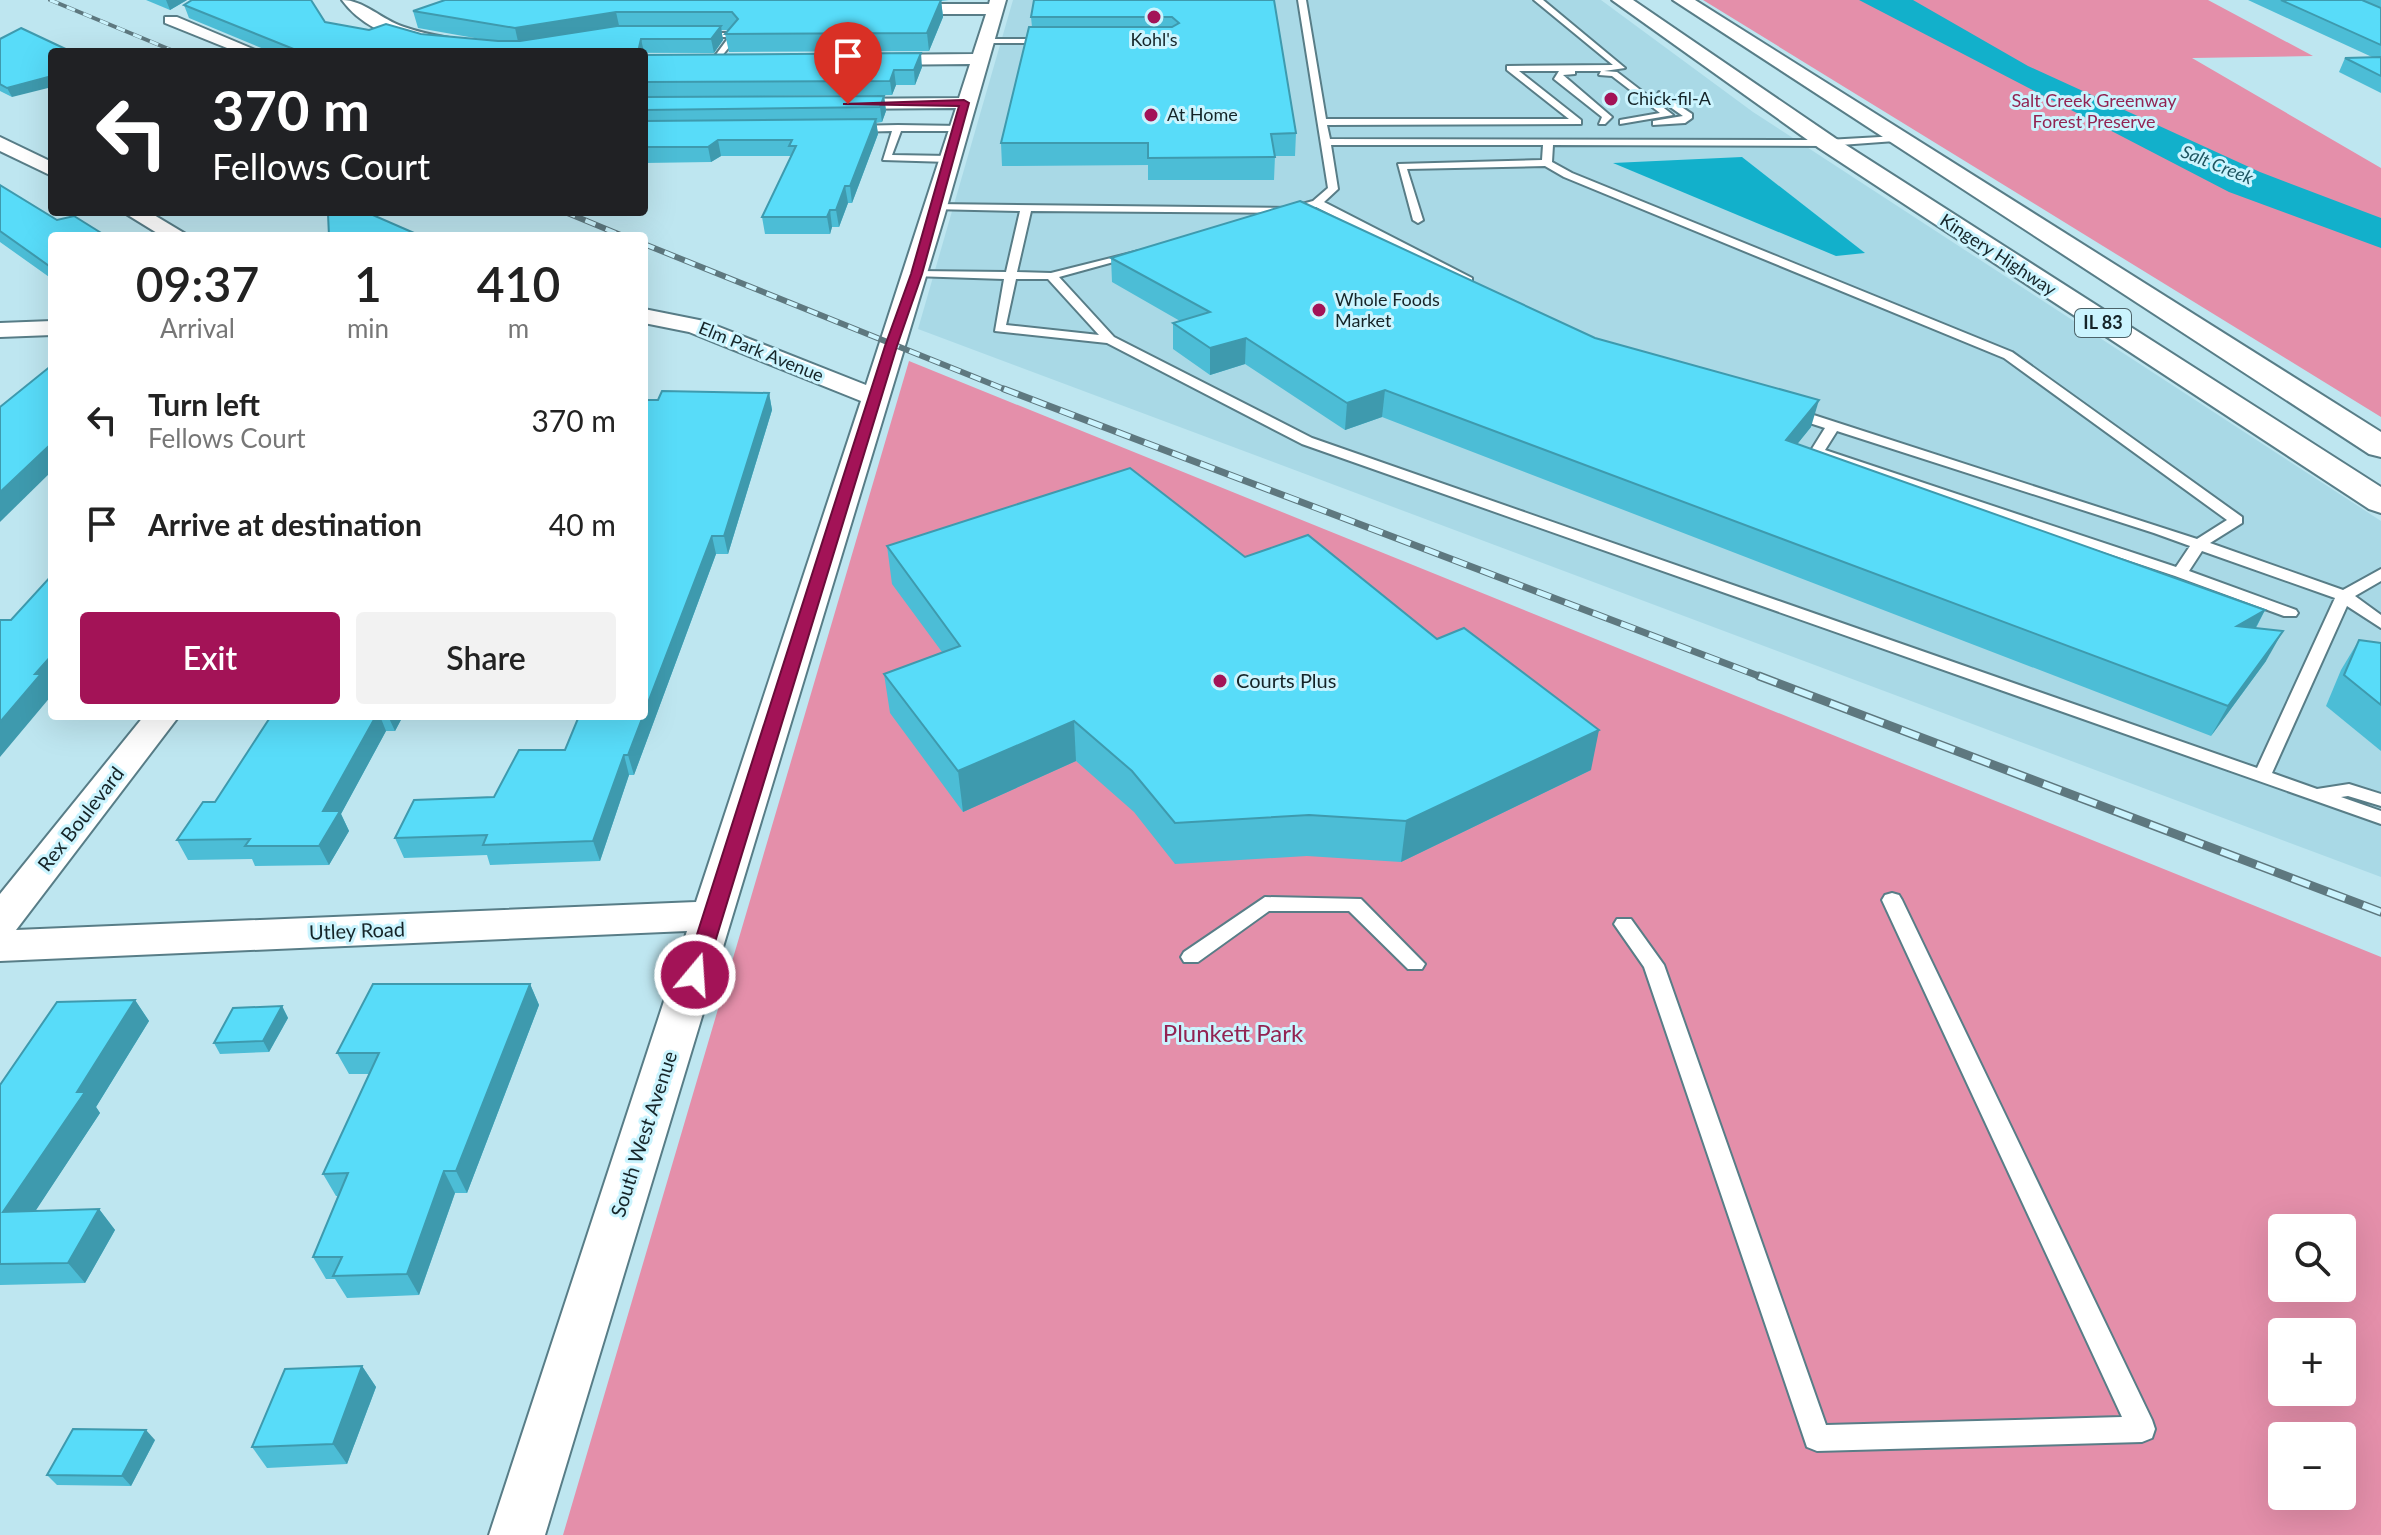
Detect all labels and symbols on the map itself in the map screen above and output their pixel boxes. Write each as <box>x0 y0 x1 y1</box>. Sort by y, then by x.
marker: Kohl's <box>1145 8 1163 26</box>
pin <box>814 22 882 104</box>
place label: Kohl's <box>1130 28 1178 50</box>
place label: Chick-fil-A <box>1627 87 1712 109</box>
park label: Salt Creek Greenway Forest Preserve <box>2011 89 2177 132</box>
marker: Chick-fil-A <box>1602 90 1620 108</box>
place label: At Home <box>1167 103 1238 125</box>
marker: At Home <box>1142 106 1160 124</box>
water label: Salt Creek <box>2178 140 2257 189</box>
street label: Kingery Highway <box>1936 208 2061 300</box>
place label: Whole Foods Market <box>1335 288 1440 331</box>
marker: Whole Foods Market <box>1310 301 1328 319</box>
road number: IL 83 <box>2075 309 2131 337</box>
street label: Elm Park Avenue <box>696 316 827 386</box>
place label: Courts Plus <box>1236 668 1336 692</box>
marker: Courts Plus <box>1211 672 1229 690</box>
street label: Rex Boulevard <box>32 761 128 875</box>
street label: Utley Road <box>309 916 405 944</box>
position arrow <box>653 933 737 1017</box>
park label: Plunkett Park <box>1163 1018 1304 1047</box>
street label: South West Avenue <box>605 1048 681 1220</box>

